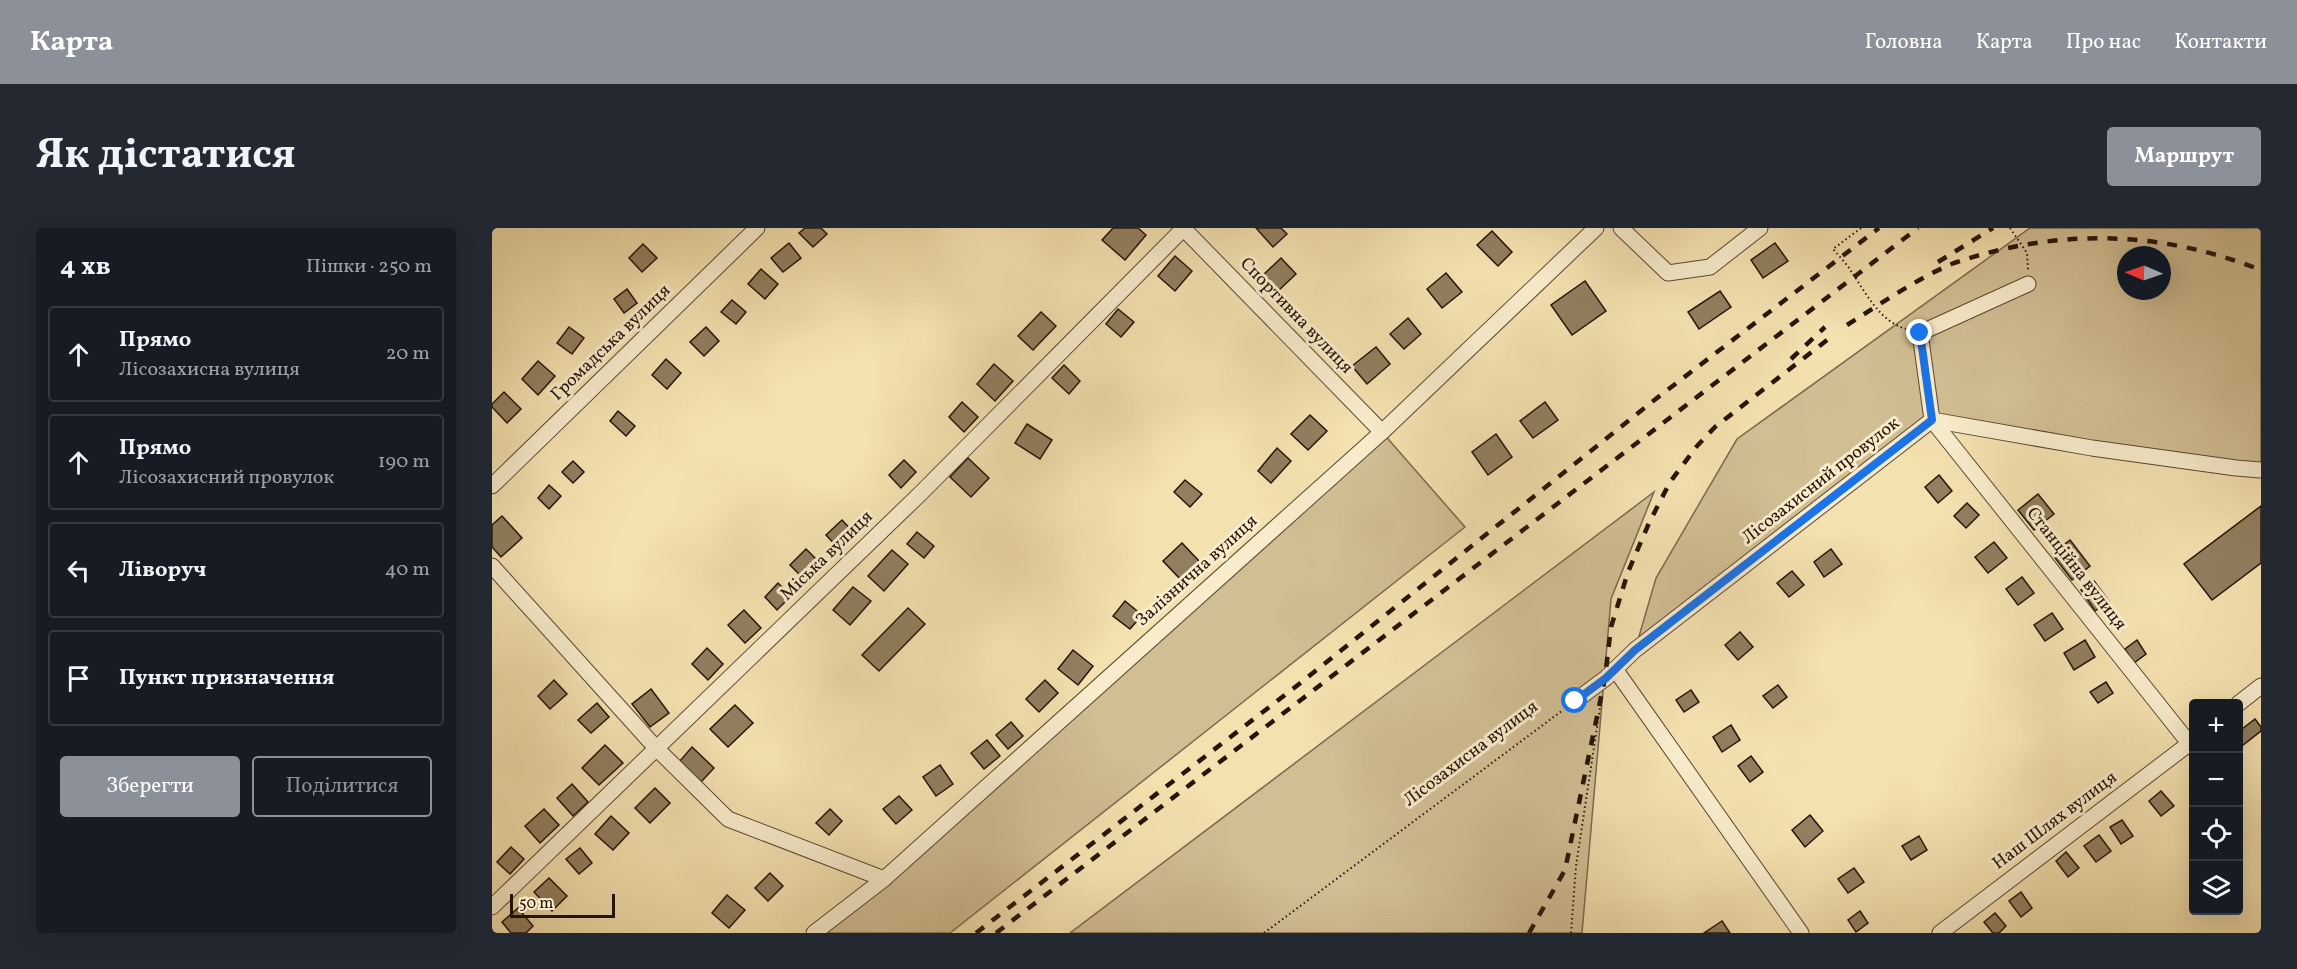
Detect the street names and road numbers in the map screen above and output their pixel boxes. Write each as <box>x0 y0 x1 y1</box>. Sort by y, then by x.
street label: Спортивна вулиця <box>1234 252 1358 380</box>
street label: Громадська вулиця <box>545 279 677 407</box>
street label: Лісозахисний провулок <box>1737 411 1905 550</box>
street label: Станційна вулиця <box>2020 502 2132 636</box>
street label: Міська вулиця <box>775 505 879 607</box>
street label: Залізнична вулиця <box>1131 509 1263 633</box>
street label: Лісозахисна вулиця <box>1399 695 1543 813</box>
street label: Наш Шлях вулиця <box>1987 766 2123 876</box>

